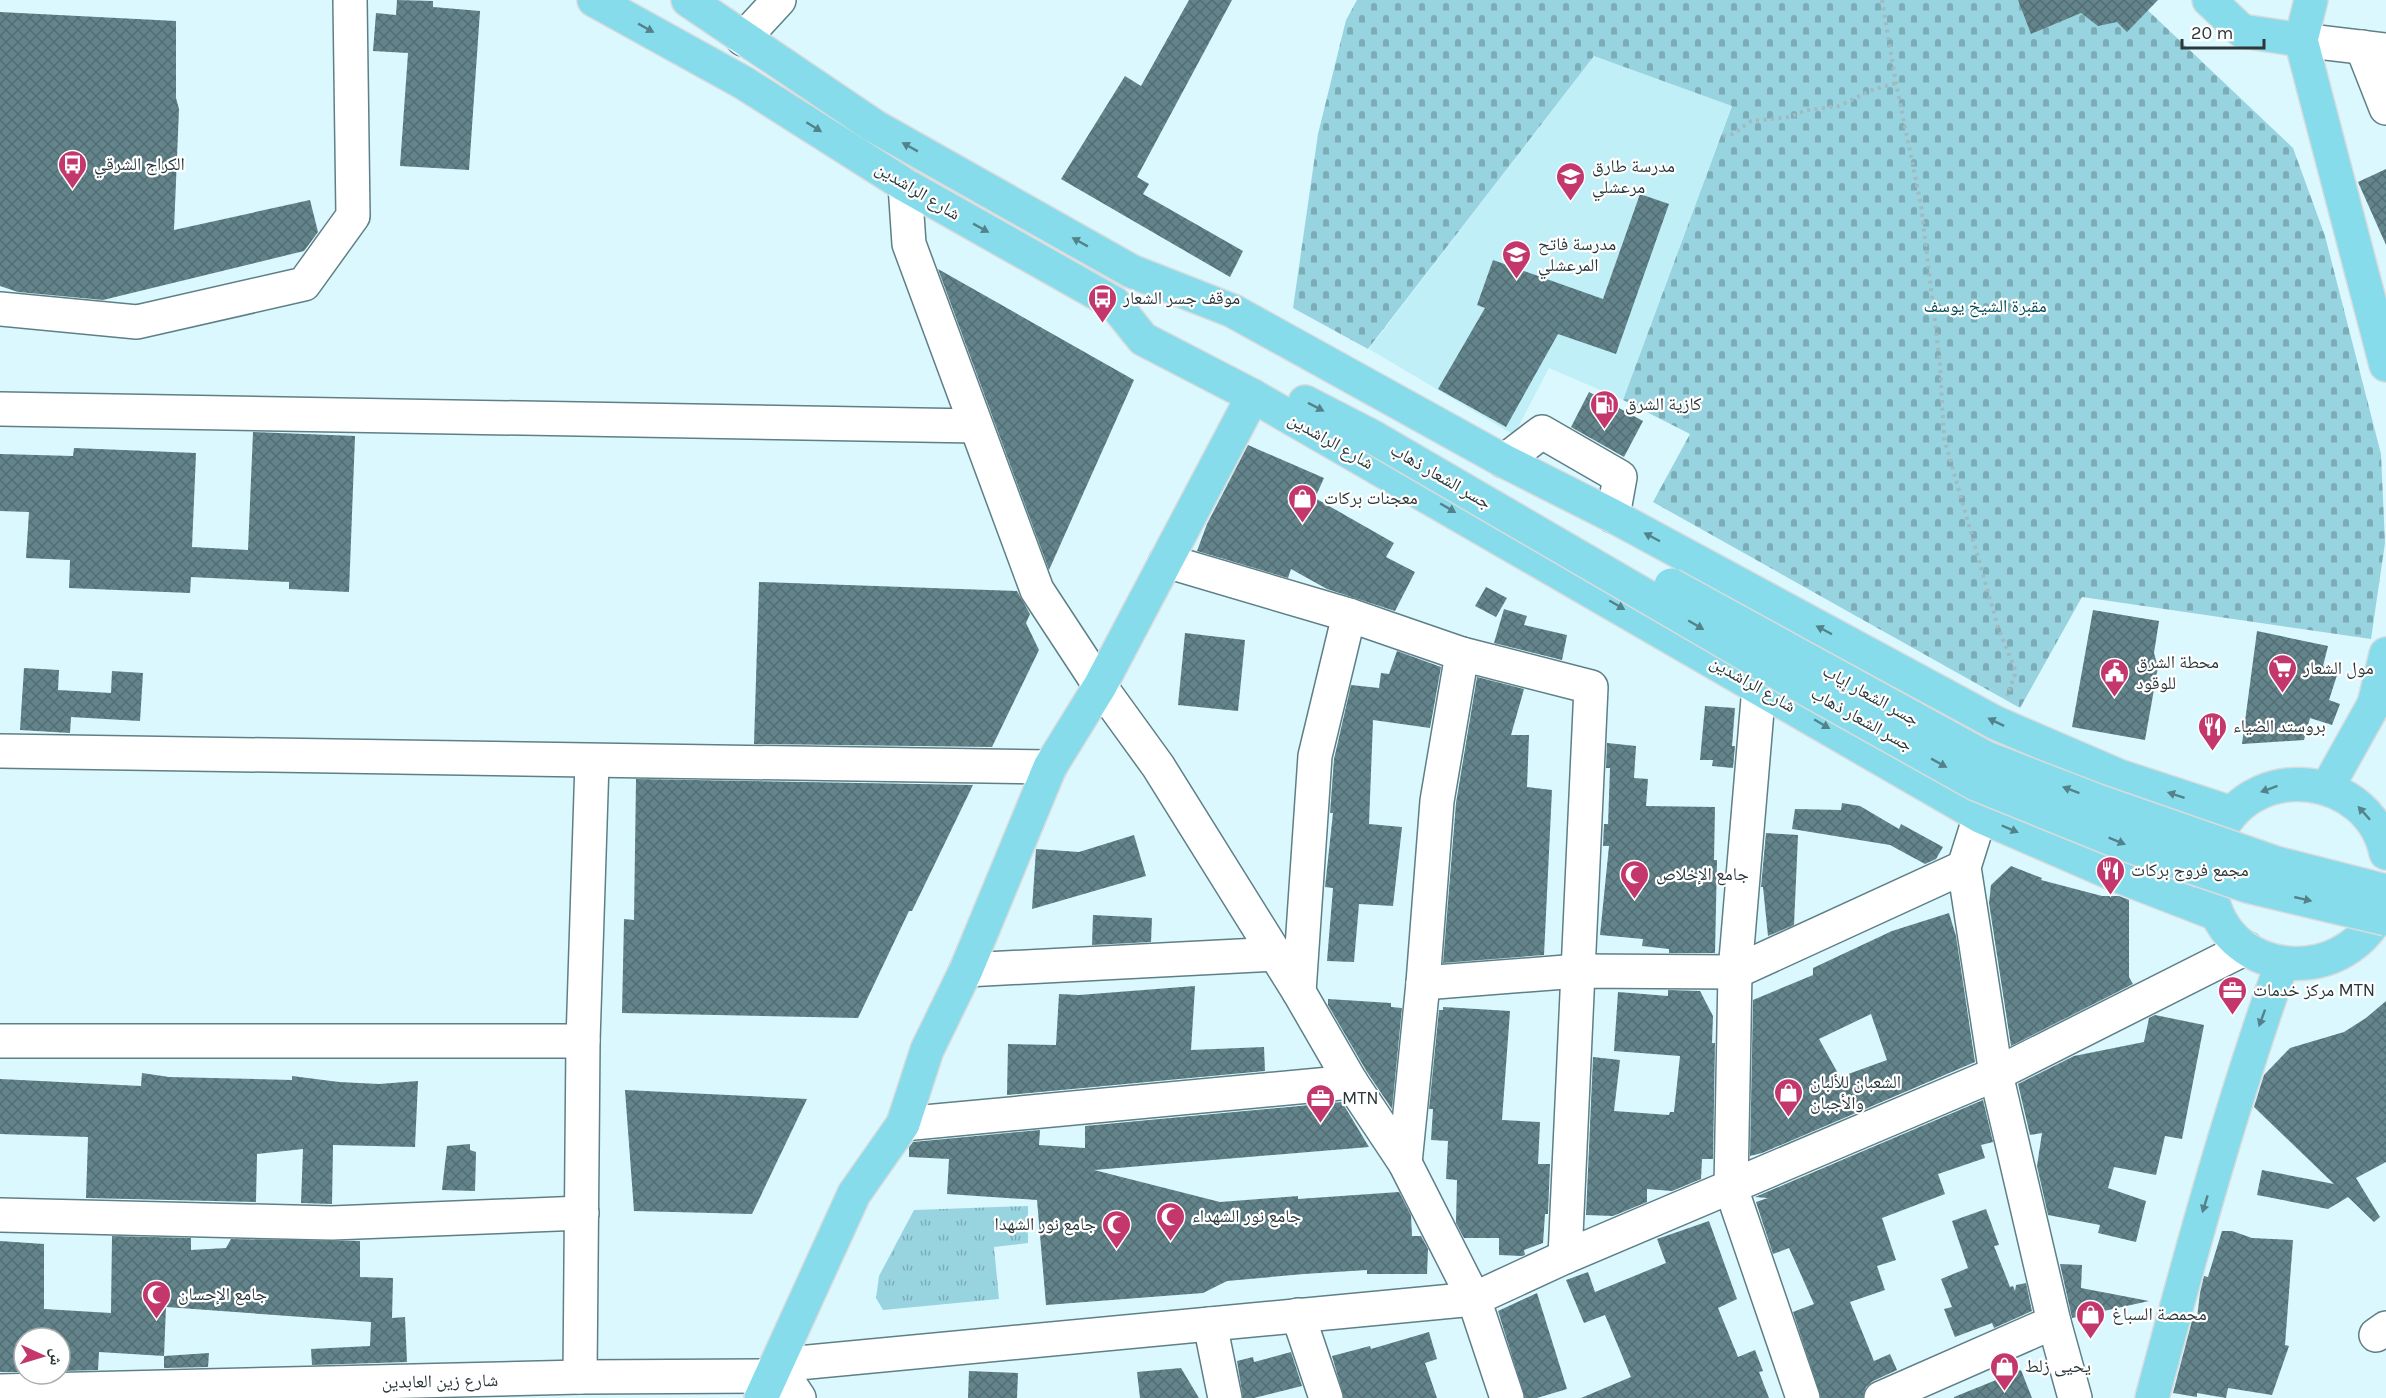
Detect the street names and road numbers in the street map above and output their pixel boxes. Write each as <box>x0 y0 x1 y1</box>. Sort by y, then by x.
street label: شارع الراشدين <box>872 157 964 225</box>
street label: شارع الراشدين <box>1284 408 1378 474</box>
street label: جسر الشعار ذهاب <box>1386 438 1496 514</box>
street label: شارع الراشدين <box>1706 651 1800 717</box>
street label: جسر الشعار إياب <box>1818 659 1923 731</box>
street label: جسر الشعار ذهاب <box>1807 682 1917 756</box>
street label: شارع زين العابدين <box>381 1369 499 1393</box>

